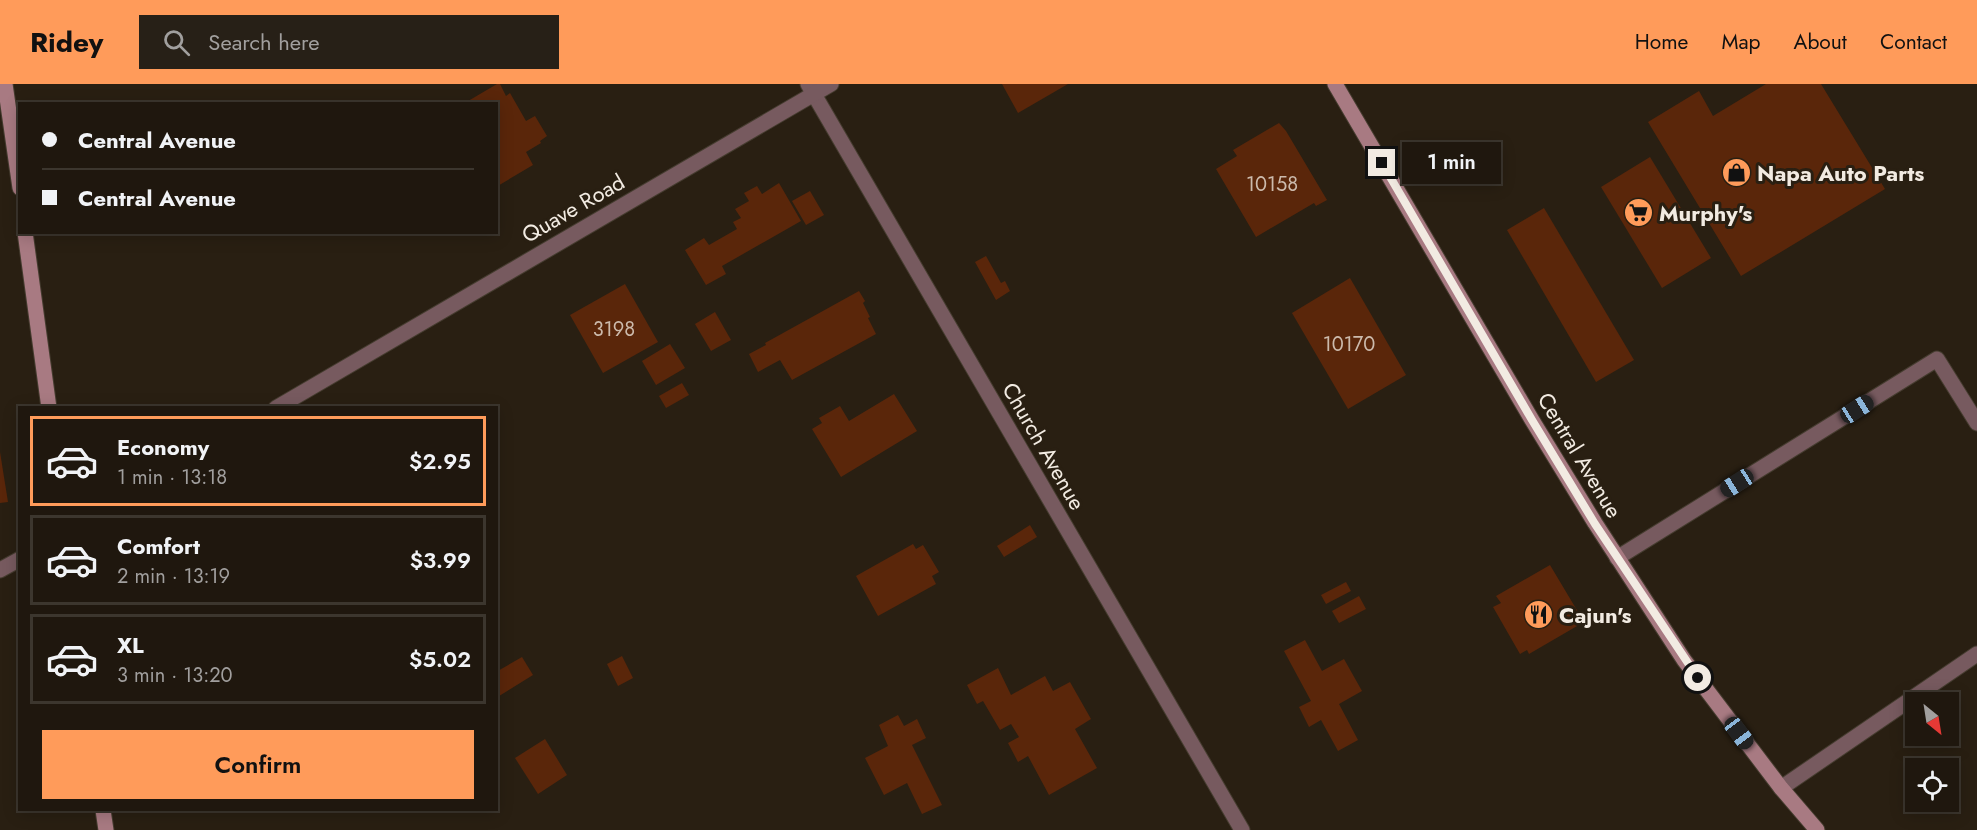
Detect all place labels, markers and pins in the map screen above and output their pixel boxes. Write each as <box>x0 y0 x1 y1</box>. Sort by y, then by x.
shop icon: Napa Auto Parts <box>1720 157 1752 189</box>
place label: Napa Auto Parts <box>1757 157 1924 189</box>
supermarket icon: Murphy's <box>1622 197 1654 229</box>
place label: Murphy's <box>1659 197 1752 229</box>
restaurant icon: Cajun's <box>1522 599 1554 631</box>
place label: Cajun's <box>1559 599 1632 631</box>

